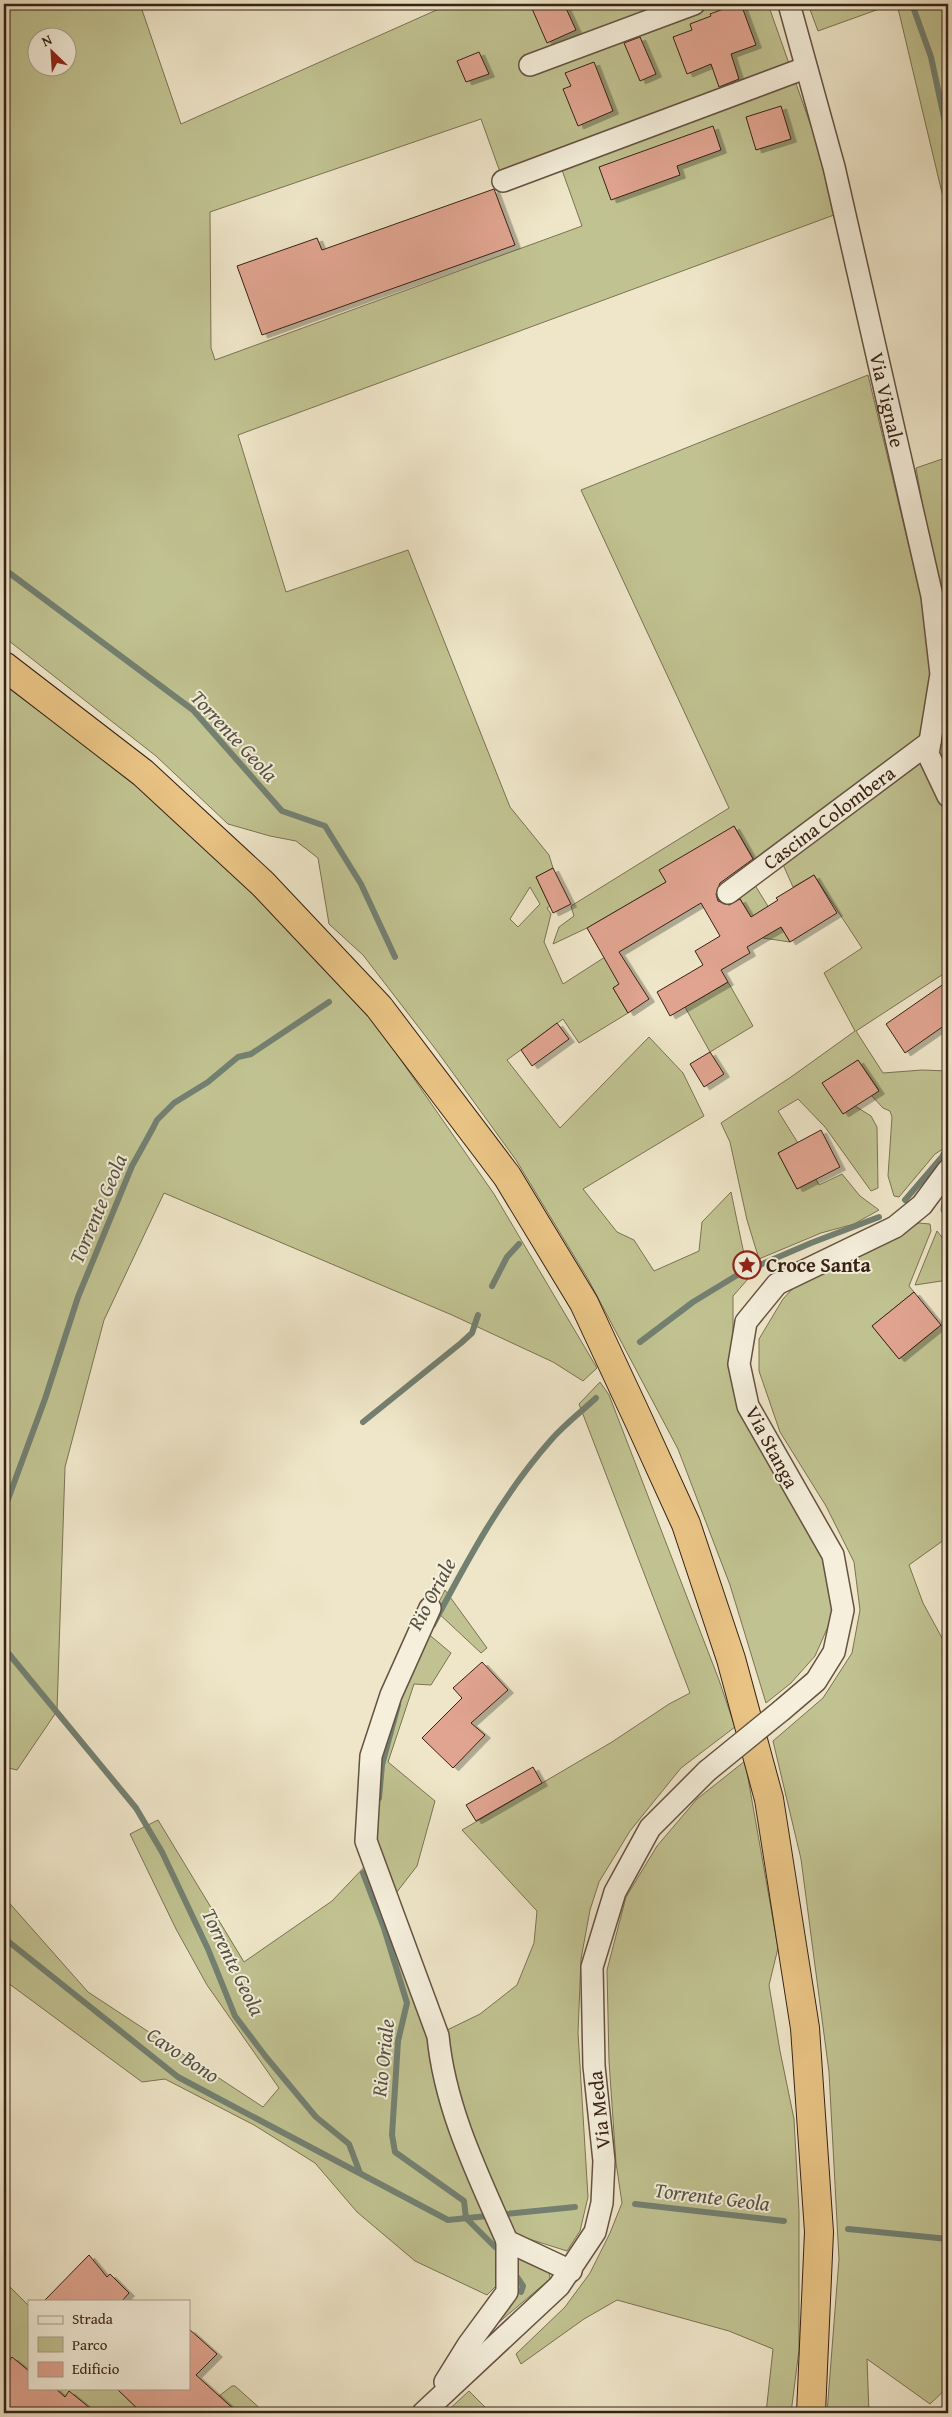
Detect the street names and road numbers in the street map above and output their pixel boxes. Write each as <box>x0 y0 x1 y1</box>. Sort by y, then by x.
street label: Via Vignale <box>863 349 913 450</box>
street label: Cascina Colombera <box>757 758 901 876</box>
street label: Via Stanga <box>739 1400 807 1494</box>
street label: Via Meda <box>580 2069 617 2151</box>

